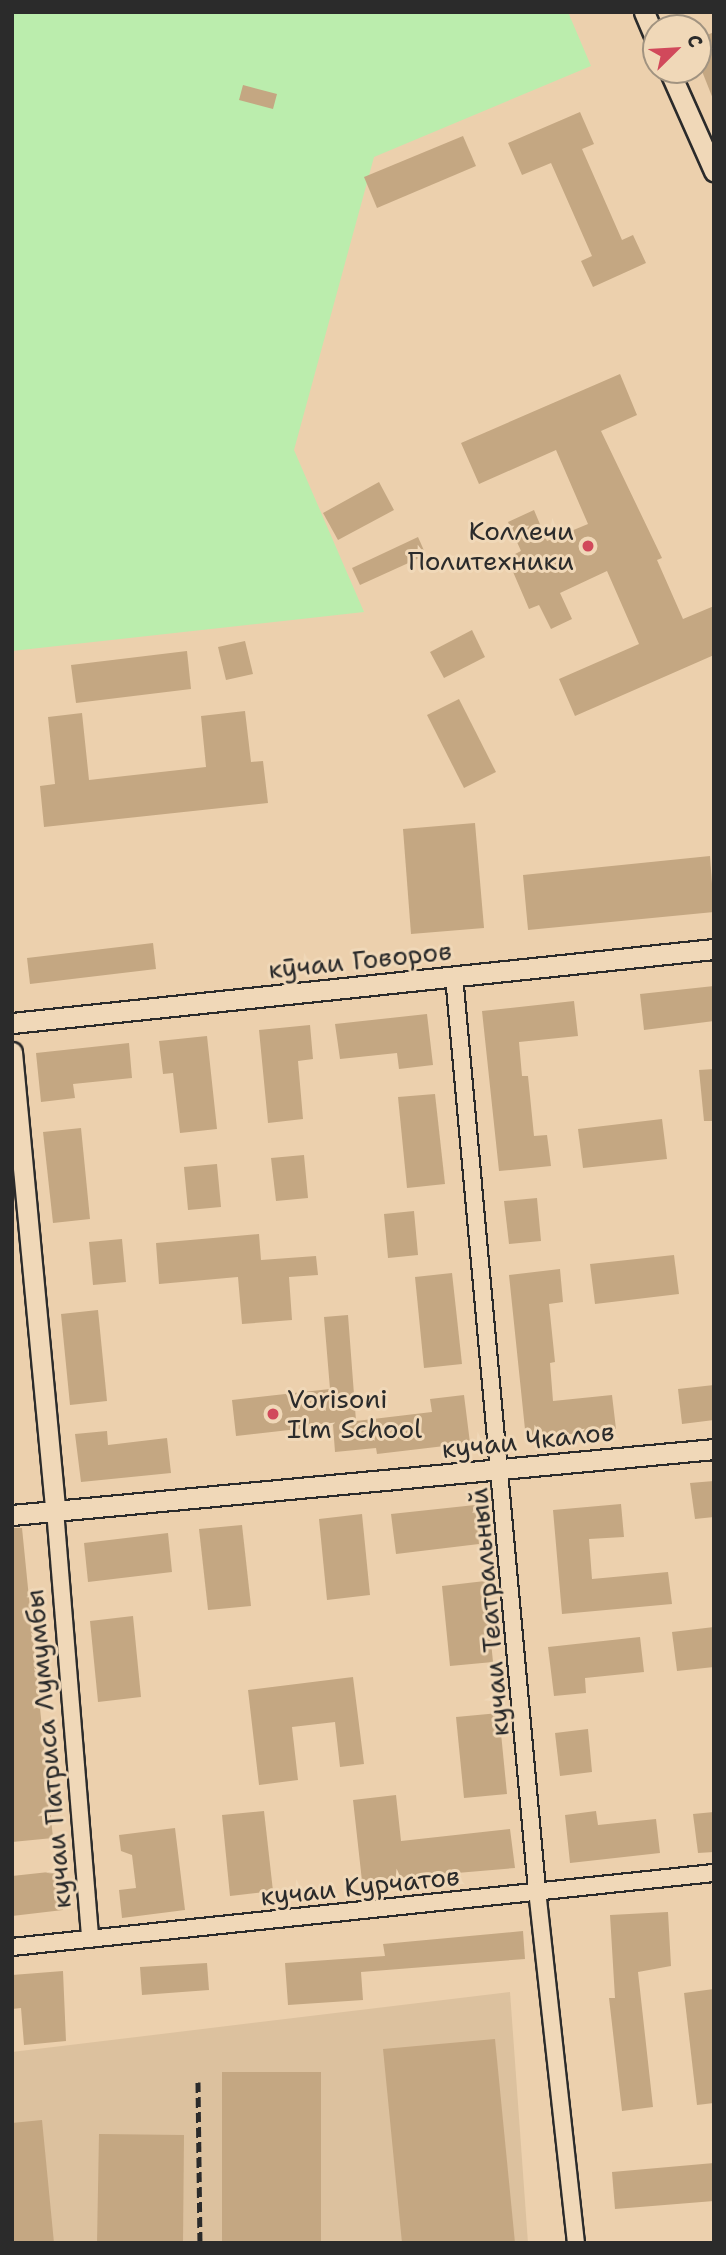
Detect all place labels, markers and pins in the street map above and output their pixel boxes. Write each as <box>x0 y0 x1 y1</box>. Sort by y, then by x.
place label: Коллечи Политехники <box>408 515 574 576</box>
marker: Коллечи Политехники <box>580 538 596 554</box>
place label: Vorisoni Ilm School <box>287 1383 422 1444</box>
marker: Vorisoni Ilm School <box>265 1406 281 1422</box>

